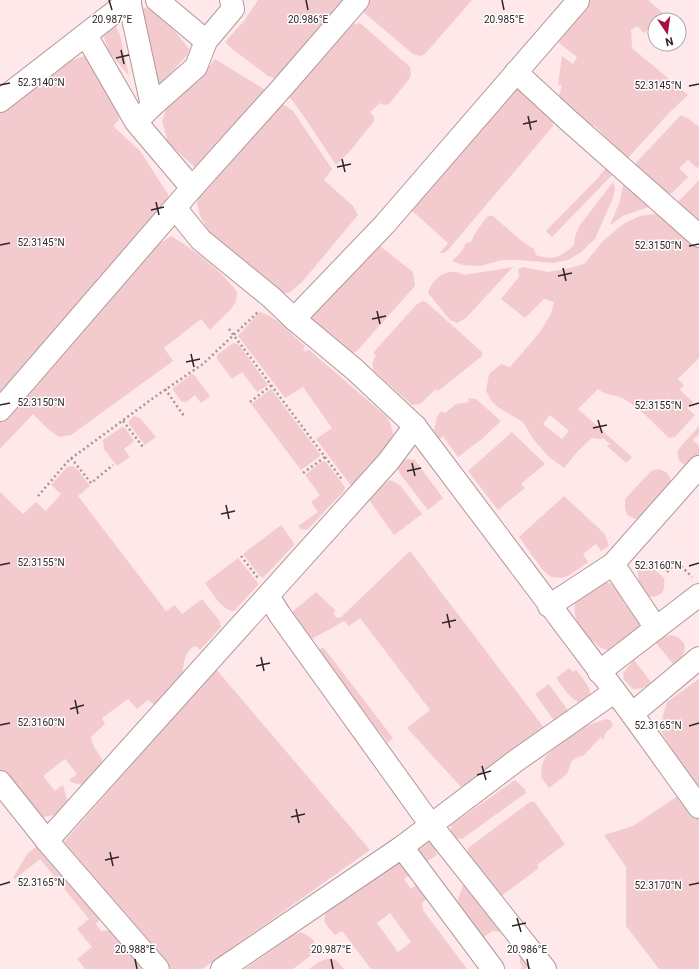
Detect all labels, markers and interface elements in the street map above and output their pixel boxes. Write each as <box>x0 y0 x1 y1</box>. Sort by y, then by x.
north arrow <box>647 12 687 52</box>
text: 20.987°E <box>92 14 132 25</box>
text: 20.986°E <box>288 14 328 25</box>
text: 20.985°E <box>484 14 524 25</box>
text: N <box>664 34 674 49</box>
text: 52.3140°N <box>17 77 65 88</box>
text: 52.3145°N <box>634 80 682 91</box>
text: 52.3145°N <box>17 237 65 248</box>
text: 52.3150°N <box>634 240 682 251</box>
text: 52.3150°N <box>17 397 65 408</box>
text: 52.3155°N <box>634 400 682 411</box>
text: 52.3155°N <box>17 557 65 568</box>
text: 52.3160°N <box>634 560 682 571</box>
text: 52.3160°N <box>17 717 65 728</box>
text: 52.3165°N <box>634 720 682 731</box>
text: 52.3165°N <box>17 877 65 888</box>
text: 52.3170°N <box>634 880 682 891</box>
text: 20.988°E <box>115 944 155 955</box>
text: 20.987°E <box>311 944 351 955</box>
text: 20.986°E <box>507 944 547 955</box>

